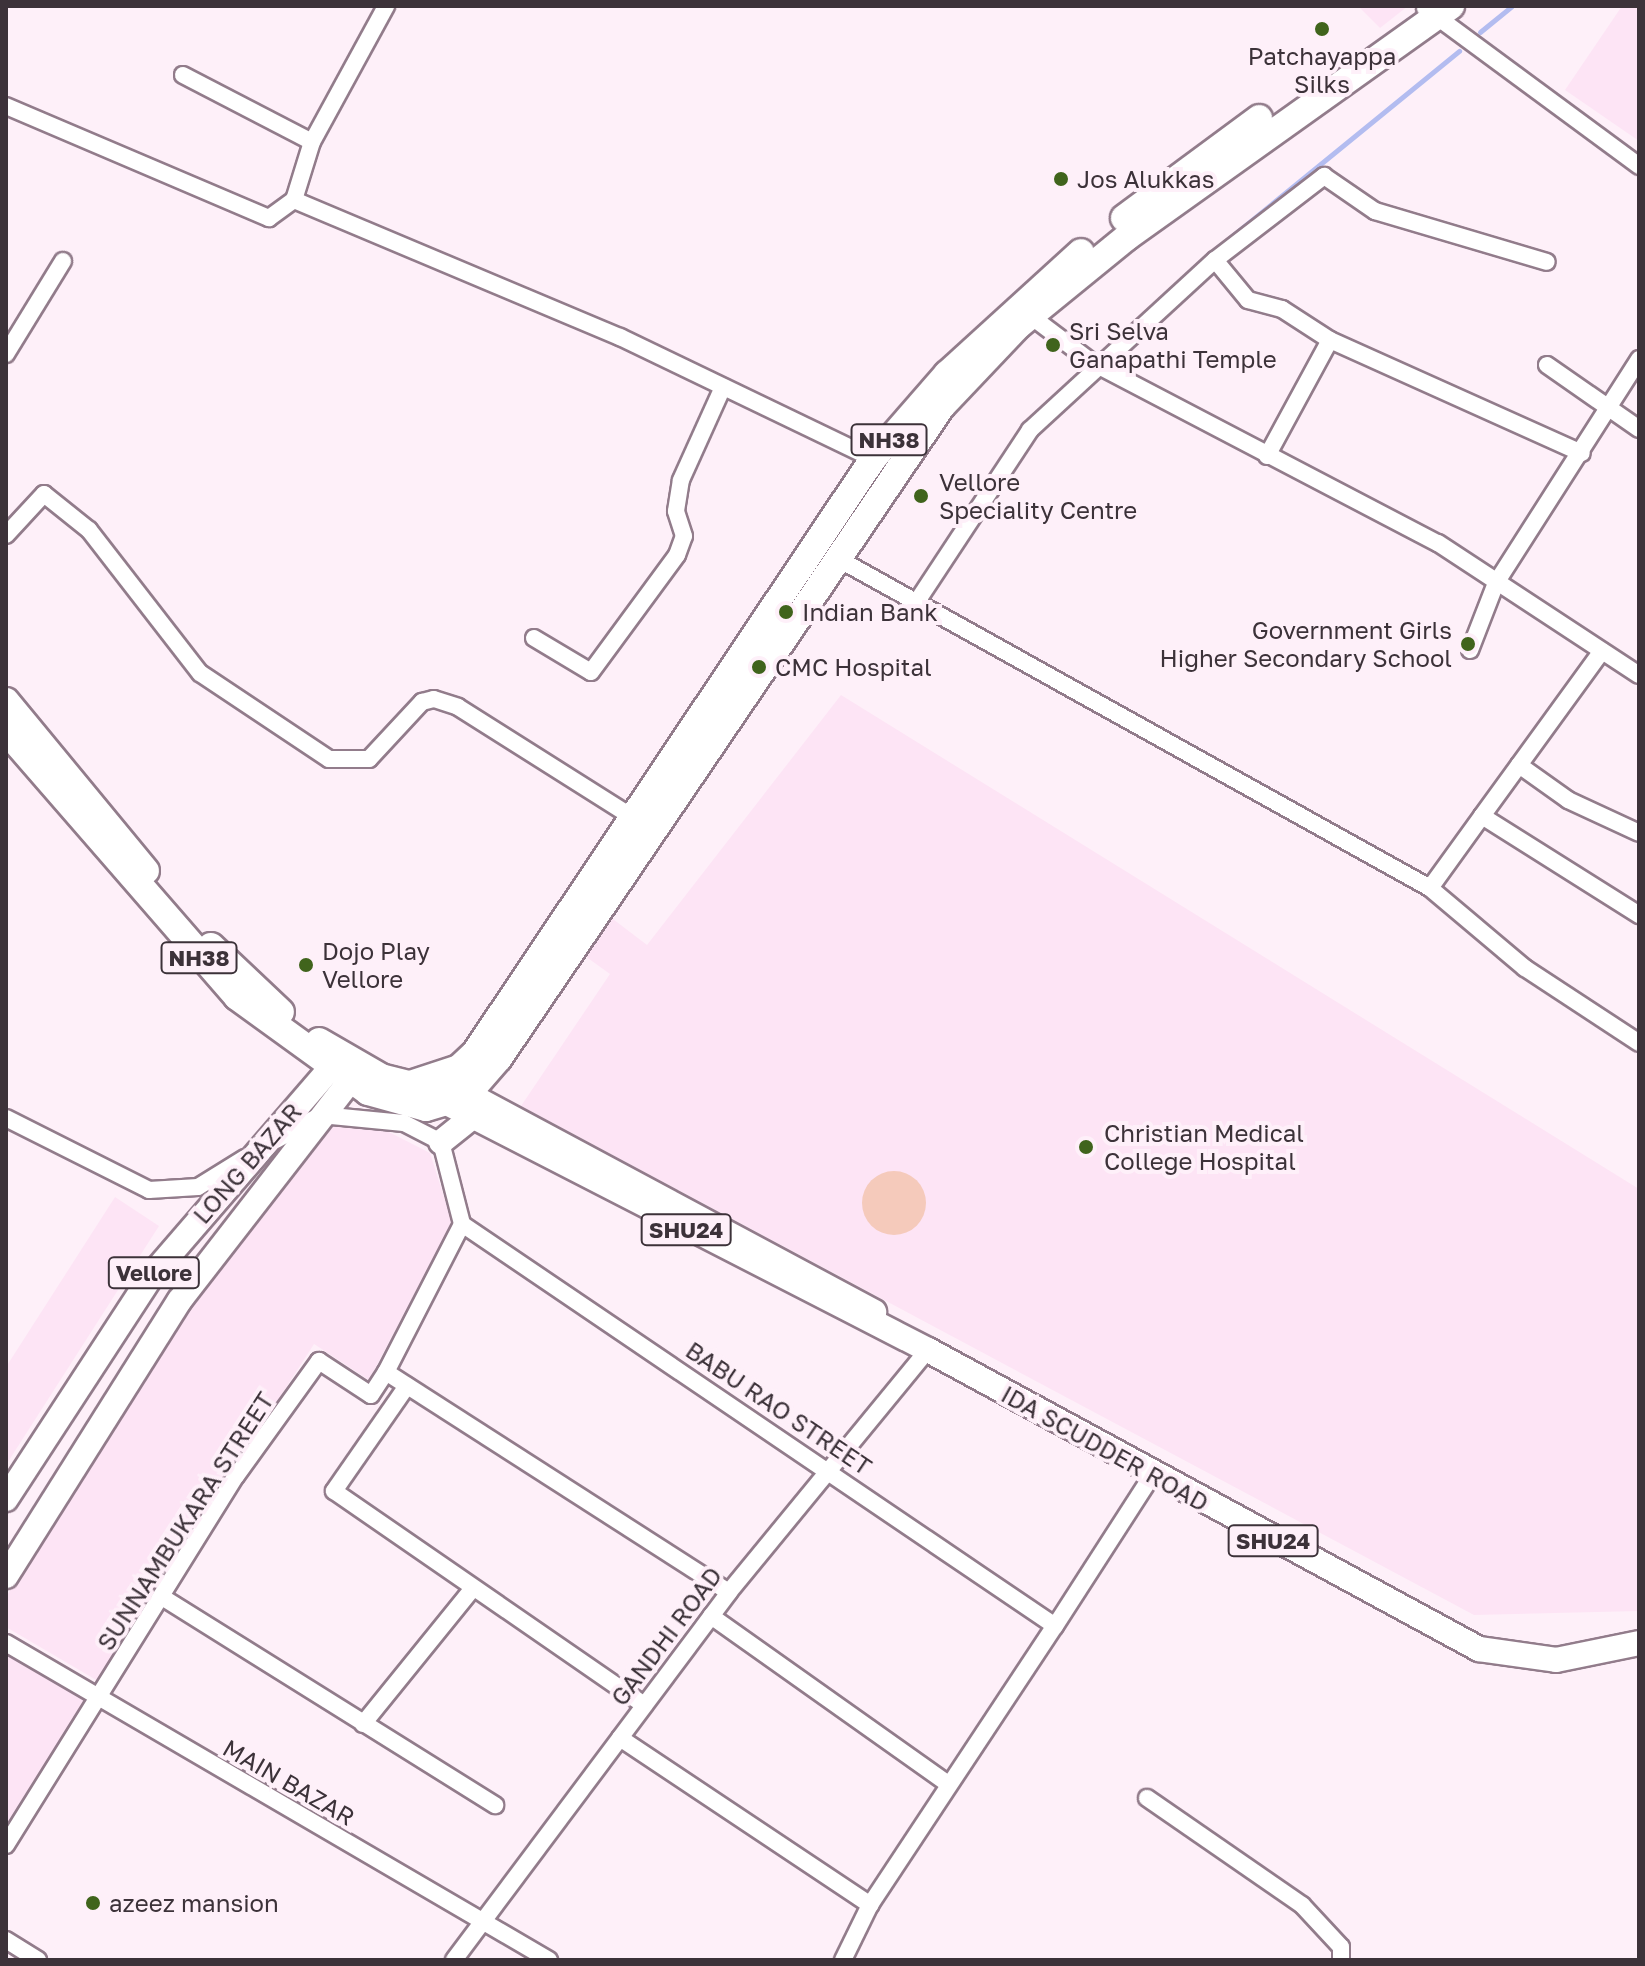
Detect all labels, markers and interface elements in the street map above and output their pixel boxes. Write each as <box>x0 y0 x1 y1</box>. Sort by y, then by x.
marker: Patchayappa Silks <box>1313 20 1331 38</box>
place label: Patchayappa Silks <box>1248 42 1396 98</box>
place label: Jos Alukkas <box>1077 165 1214 193</box>
marker: Jos Alukkas <box>1052 170 1070 188</box>
place label: Sri Selva Ganapathi Temple <box>1069 317 1277 373</box>
marker: Sri Selva Ganapathi Temple <box>1044 336 1062 354</box>
road number: NH38 <box>849 422 929 458</box>
place label: Vellore Speciality Centre <box>939 468 1137 524</box>
marker: Vellore Speciality Centre <box>910 485 932 507</box>
place label: Indian Bank <box>802 598 938 626</box>
marker: Indian Bank <box>777 603 795 621</box>
place label: Government Girls Higher Secondary School <box>1159 616 1452 672</box>
marker: Government Girls Higher Secondary School <box>1459 635 1477 653</box>
place label: CMC Hospital <box>775 653 932 681</box>
marker: CMC Hospital <box>750 658 768 676</box>
place label: Dojo Play Vellore <box>322 937 430 993</box>
road number: NH38 <box>159 940 239 976</box>
marker: Dojo Play Vellore <box>297 956 315 974</box>
street label: LONG BAZAR <box>187 1097 307 1229</box>
place label: Christian Medical College Hospital <box>1104 1119 1304 1175</box>
marker: Christian Medical College Hospital <box>1075 1136 1097 1158</box>
road number: SHU24 <box>640 1212 732 1248</box>
road number: Vellore <box>106 1255 202 1291</box>
street label: BABU RAO STREET <box>681 1335 877 1481</box>
street label: IDA SCUDDER ROAD <box>996 1379 1214 1517</box>
street label: SUNNAMBUKARA STREET <box>91 1387 279 1655</box>
road number: SHU24 <box>1227 1523 1319 1559</box>
street label: GANDHI ROAD <box>605 1561 727 1711</box>
street label: MAIN BAZAR <box>218 1733 360 1831</box>
place label: azeez mansion <box>109 1889 279 1917</box>
marker: azeez mansion <box>84 1894 102 1912</box>

